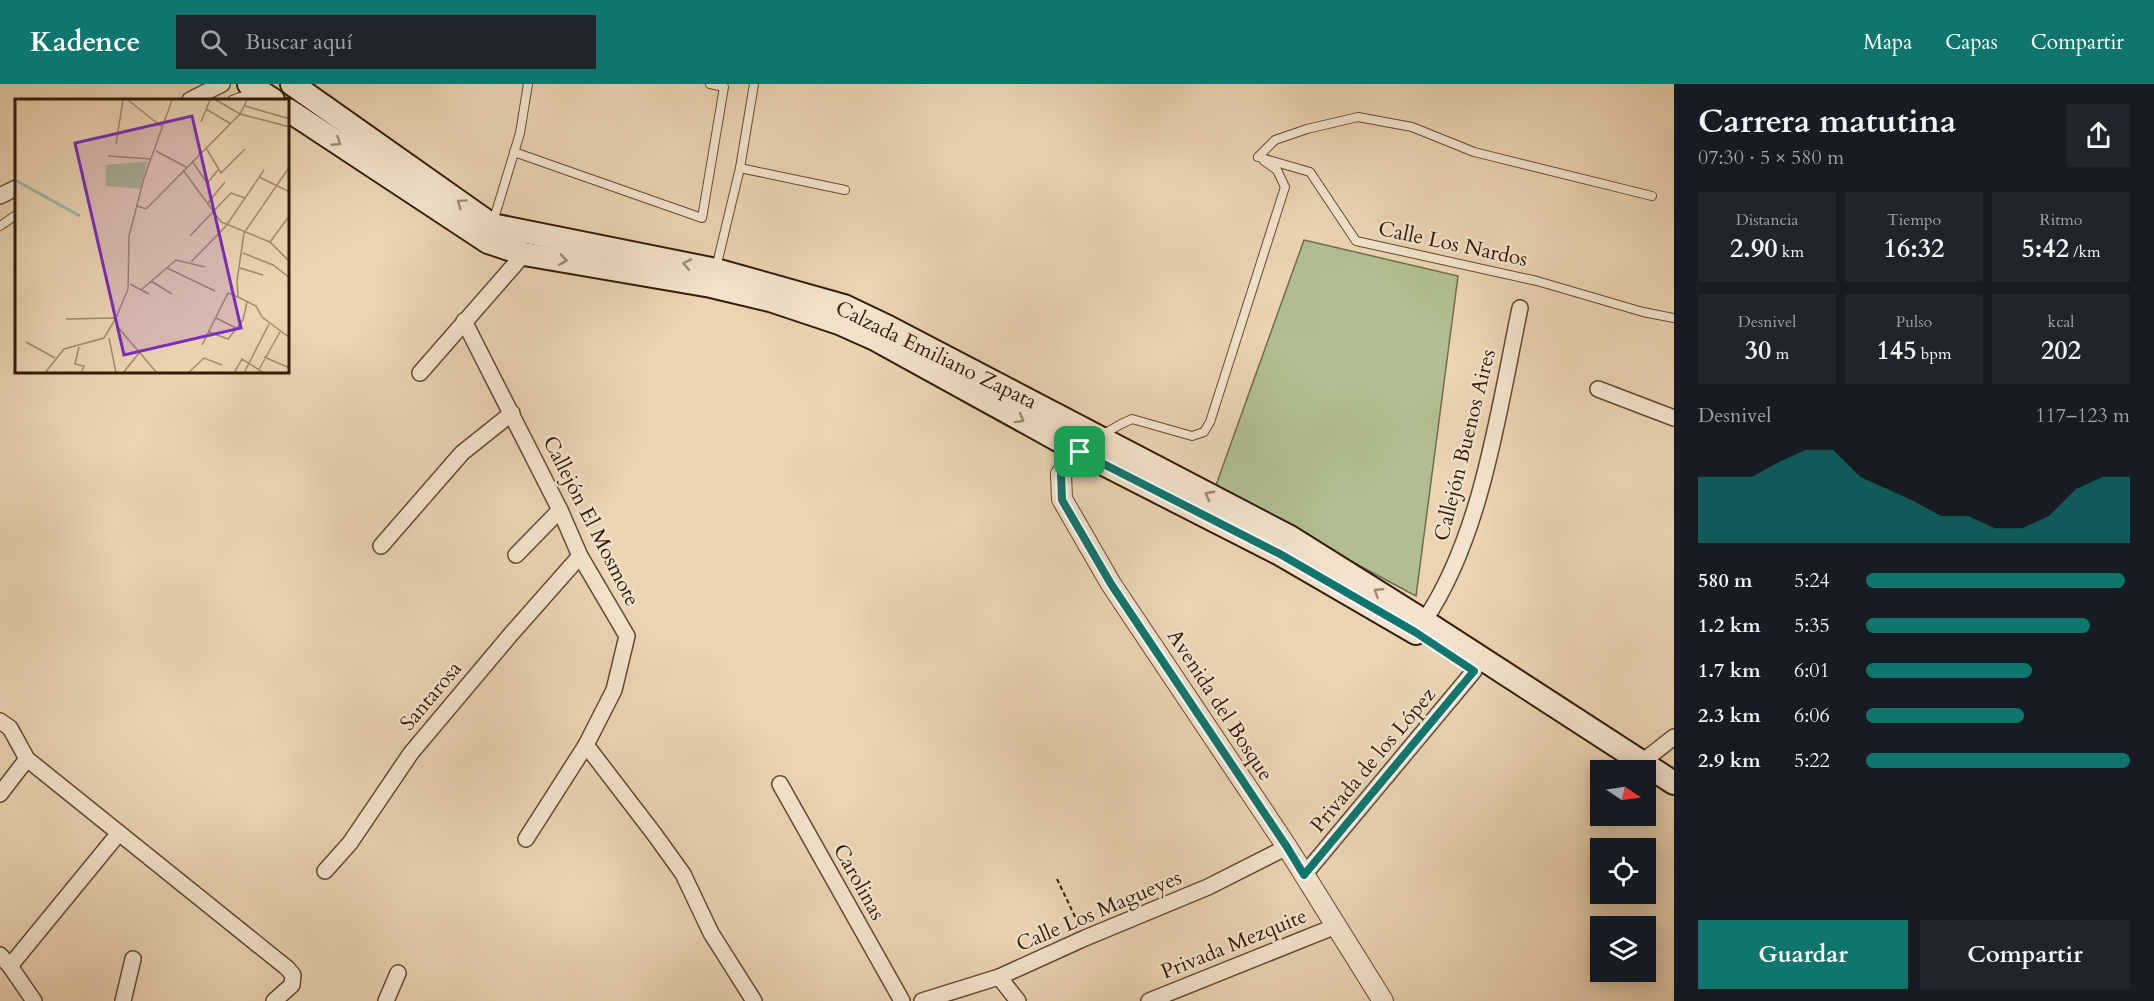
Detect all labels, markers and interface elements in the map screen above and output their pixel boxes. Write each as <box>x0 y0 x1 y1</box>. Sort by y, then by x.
search box <box>176 15 596 69</box>
text: Kadence <box>30 23 140 61</box>
icon: search <box>197 26 230 59</box>
text: Buscar aquí <box>245 27 353 57</box>
text: Mapa <box>1863 28 1912 57</box>
text: Capas <box>1945 28 1998 57</box>
text: Compartir <box>2031 28 2124 57</box>
inset map <box>15 99 290 374</box>
text: Carrera matutina <box>1698 99 1956 144</box>
button: share <box>2067 104 2130 167</box>
one-way arrow <box>330 135 341 146</box>
text: 07:30 · 5 × 580 m <box>1698 144 1844 171</box>
one-way arrow <box>457 199 468 210</box>
text: Distancia <box>1736 209 1798 231</box>
text: Tiempo <box>1887 209 1941 231</box>
text: Ritmo <box>2040 209 2082 231</box>
street label: Calle Los Nardos <box>1376 214 1530 274</box>
text: 2.90 <box>1730 231 1778 266</box>
text: 16:32 <box>1884 231 1944 266</box>
text: 5:42 <box>2021 231 2069 266</box>
text: km <box>1778 241 1804 263</box>
text: /km <box>2069 241 2101 263</box>
one-way arrow <box>558 254 567 266</box>
one-way arrow <box>683 258 693 271</box>
street label: Calzada Emiliano Zapata <box>830 294 1042 416</box>
text: Desnivel <box>1738 311 1796 333</box>
text: Pulso <box>1896 311 1932 333</box>
text: kcal <box>2048 311 2074 333</box>
text: 30 <box>1745 333 1771 368</box>
text: 145 <box>1877 333 1917 368</box>
text: 202 <box>2041 333 2081 368</box>
text: m <box>1771 343 1789 365</box>
text: bpm <box>1917 343 1951 365</box>
street label: Callejón Buenos Aires <box>1427 346 1503 544</box>
text: Desnivel <box>1698 402 1771 429</box>
text: 117–123 m <box>2035 402 2130 429</box>
one-way arrow <box>1014 412 1024 423</box>
pin <box>1054 426 1105 477</box>
street label: Callejón El Mosmote <box>536 431 646 611</box>
icon: arrive <box>1063 435 1096 468</box>
one-way arrow <box>1205 491 1215 502</box>
text: 580 m <box>1698 567 1753 594</box>
text: 5:24 <box>1794 567 1830 594</box>
one-way arrow <box>1374 587 1384 599</box>
text: 1.2 km <box>1698 612 1761 639</box>
text: 5:35 <box>1794 612 1830 639</box>
street label: Avenida del Bosque <box>1160 624 1280 786</box>
street label: Santarosa <box>393 655 469 737</box>
text: 1.7 km <box>1698 657 1761 684</box>
text: 6:01 <box>1794 657 1830 684</box>
street label: Privada de los López <box>1304 681 1443 839</box>
text: 2.3 km <box>1698 702 1761 729</box>
text: 6:06 <box>1794 702 1830 729</box>
text: 2.9 km <box>1698 747 1761 774</box>
text: 5:22 <box>1794 747 1830 774</box>
north arrow <box>1590 760 1656 826</box>
map controls <box>1590 760 1656 982</box>
street label: Carolinas <box>826 838 892 926</box>
button: locate <box>1590 838 1656 904</box>
street label: Calle Los Magueyes <box>1012 863 1186 959</box>
street label: Privada Mezquite <box>1157 902 1311 986</box>
button: layers <box>1590 916 1656 982</box>
button: Guardar <box>1698 920 1908 989</box>
button: Compartir <box>1920 920 2130 989</box>

